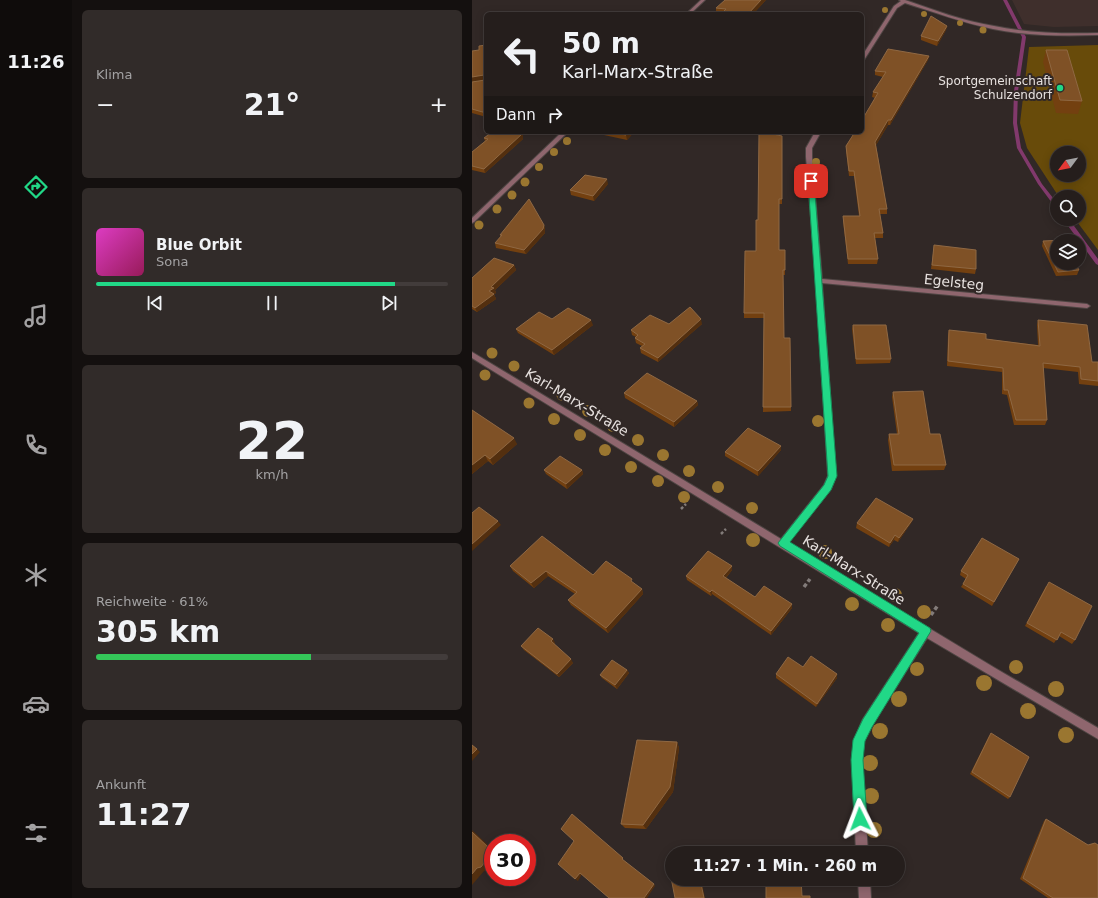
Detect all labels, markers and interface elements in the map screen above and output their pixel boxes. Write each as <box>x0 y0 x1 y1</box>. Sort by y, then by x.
text: 50 m <box>562 27 640 60</box>
icon: left <box>496 28 548 80</box>
text: 11:26 <box>7 51 65 72</box>
text: Karl-Marx-Straße <box>562 61 713 82</box>
text: Klima <box>96 67 132 82</box>
place label: Sportgemeinschaft Schulzendorf <box>938 74 1053 102</box>
marker: Sportgemeinschaft Schulzendorf <box>1055 83 1065 93</box>
text: 21° <box>244 87 300 122</box>
text: − <box>96 92 114 117</box>
text: + <box>430 92 448 117</box>
icon: right <box>544 104 566 126</box>
text: Dann <box>496 106 536 124</box>
north arrow <box>1050 146 1086 182</box>
map controls <box>1050 146 1086 270</box>
pin <box>794 164 828 198</box>
icon: arrive <box>800 170 822 192</box>
icon: directions <box>22 173 50 201</box>
button: search <box>1050 190 1086 226</box>
button: layers <box>1050 234 1086 270</box>
text: Blue Orbit <box>156 236 242 254</box>
text: Sona <box>156 254 188 269</box>
street label: Egelsteg <box>923 271 985 293</box>
icon: previous <box>144 292 166 314</box>
icon: pause <box>261 292 283 314</box>
icon: next <box>378 292 400 314</box>
icon: music <box>22 302 50 330</box>
street label: Karl-Marx-Straße <box>522 365 632 439</box>
text: 22 <box>236 411 308 471</box>
icon: phone <box>22 431 50 459</box>
text: km/h <box>256 467 288 482</box>
street label: Karl-Marx-Straße <box>800 532 908 608</box>
icon: climate <box>22 561 50 589</box>
text: Reichweite · 61% <box>96 594 208 609</box>
text: 305 km <box>96 614 220 649</box>
icon: car <box>22 690 50 718</box>
text: Ankunft <box>96 777 146 792</box>
text: 11:27 <box>96 797 192 832</box>
position arrow <box>839 798 881 840</box>
icon: filters <box>22 819 50 847</box>
speed limit sign: 30 <box>484 834 536 886</box>
text: 11:27 · 1 Min. · 260 m <box>693 857 877 875</box>

